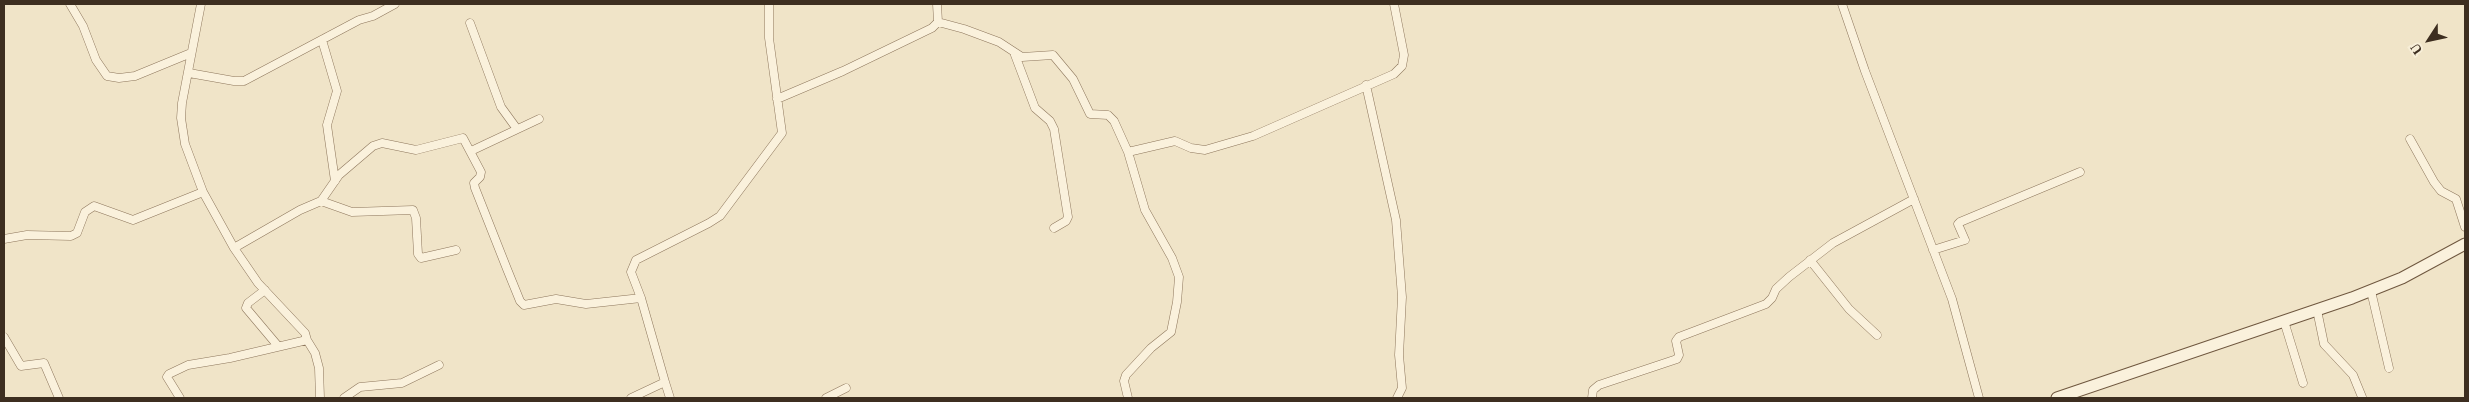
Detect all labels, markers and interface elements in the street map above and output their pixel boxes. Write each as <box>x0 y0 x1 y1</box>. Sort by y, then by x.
north arrow <box>2404 15 2454 65</box>
text: U <box>2407 40 2425 57</box>

